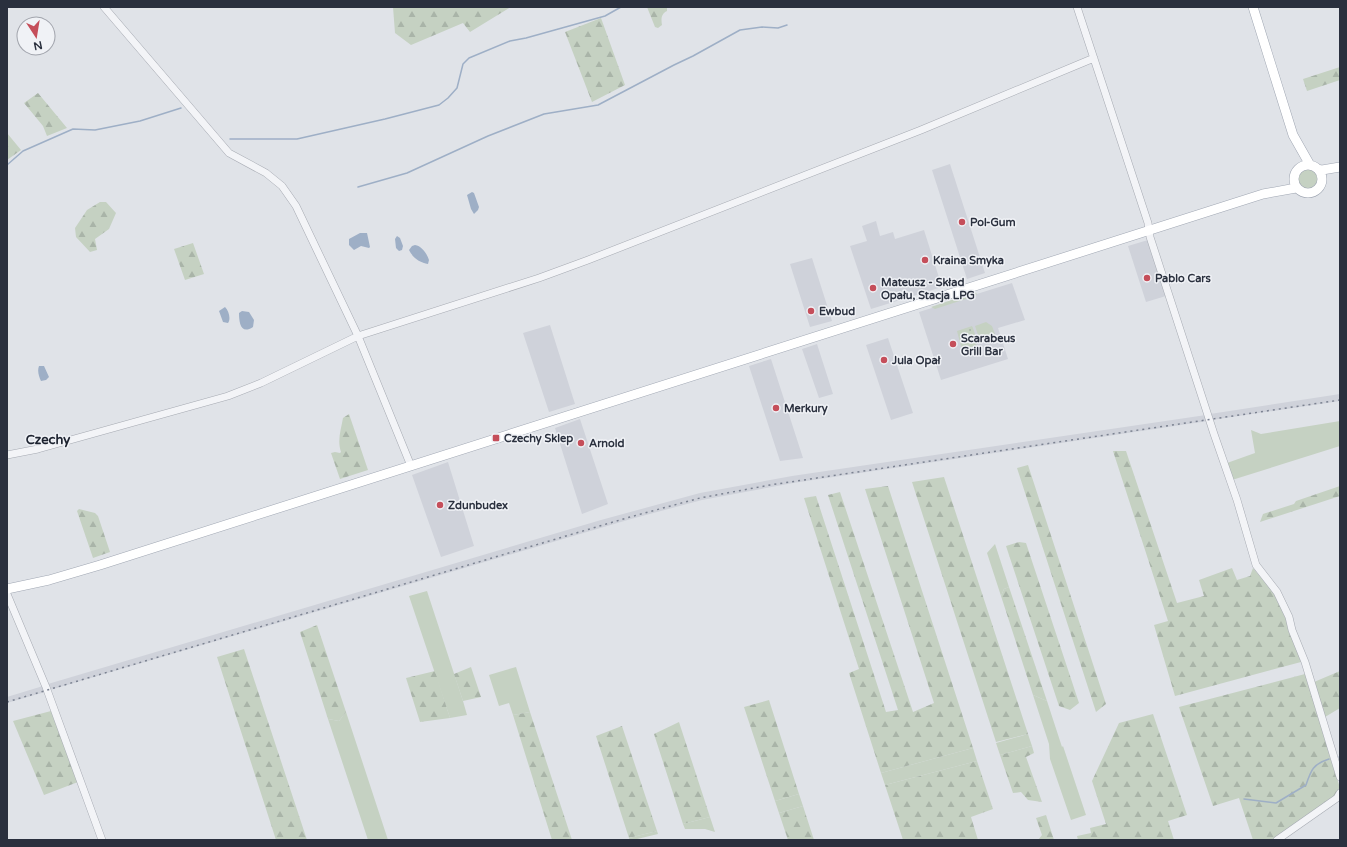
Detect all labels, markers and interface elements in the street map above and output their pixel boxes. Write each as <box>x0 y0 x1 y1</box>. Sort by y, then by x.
north arrow <box>16 16 56 56</box>
text: N <box>32 38 44 53</box>
place label: Pol-Gum <box>970 216 1016 229</box>
marker: Pol-Gum <box>957 217 967 227</box>
place label: Kraina Smyka <box>933 254 1004 268</box>
marker: Kraina Smyka <box>920 255 930 265</box>
place label: Pablo Cars <box>1155 272 1212 285</box>
marker: Pablo Cars <box>1142 273 1152 283</box>
place label: Mateusz - Skład Opału, Stacja LPG <box>881 276 975 303</box>
marker: Mateusz - Skład Opału, Stacja LPG <box>868 283 878 293</box>
place label: Ewbud <box>819 305 855 318</box>
marker: Ewbud <box>806 306 816 316</box>
place label: Scarabeus Grill Bar <box>961 332 1016 358</box>
marker: Scarabeus Grill Bar <box>948 339 958 349</box>
place label: Jula Opał <box>891 354 942 368</box>
marker: Jula Opał <box>879 355 889 365</box>
place label: Merkury <box>784 402 828 416</box>
marker: Merkury <box>771 403 781 413</box>
district label: Czechy <box>26 432 70 448</box>
place label: Czechy Sklep <box>504 432 573 446</box>
marker: Czechy Sklep <box>491 433 501 443</box>
place label: Arnold <box>589 437 624 450</box>
marker: Arnold <box>576 438 586 448</box>
place label: Zdunbudex <box>448 499 508 512</box>
marker: Zdunbudex <box>435 500 445 510</box>

